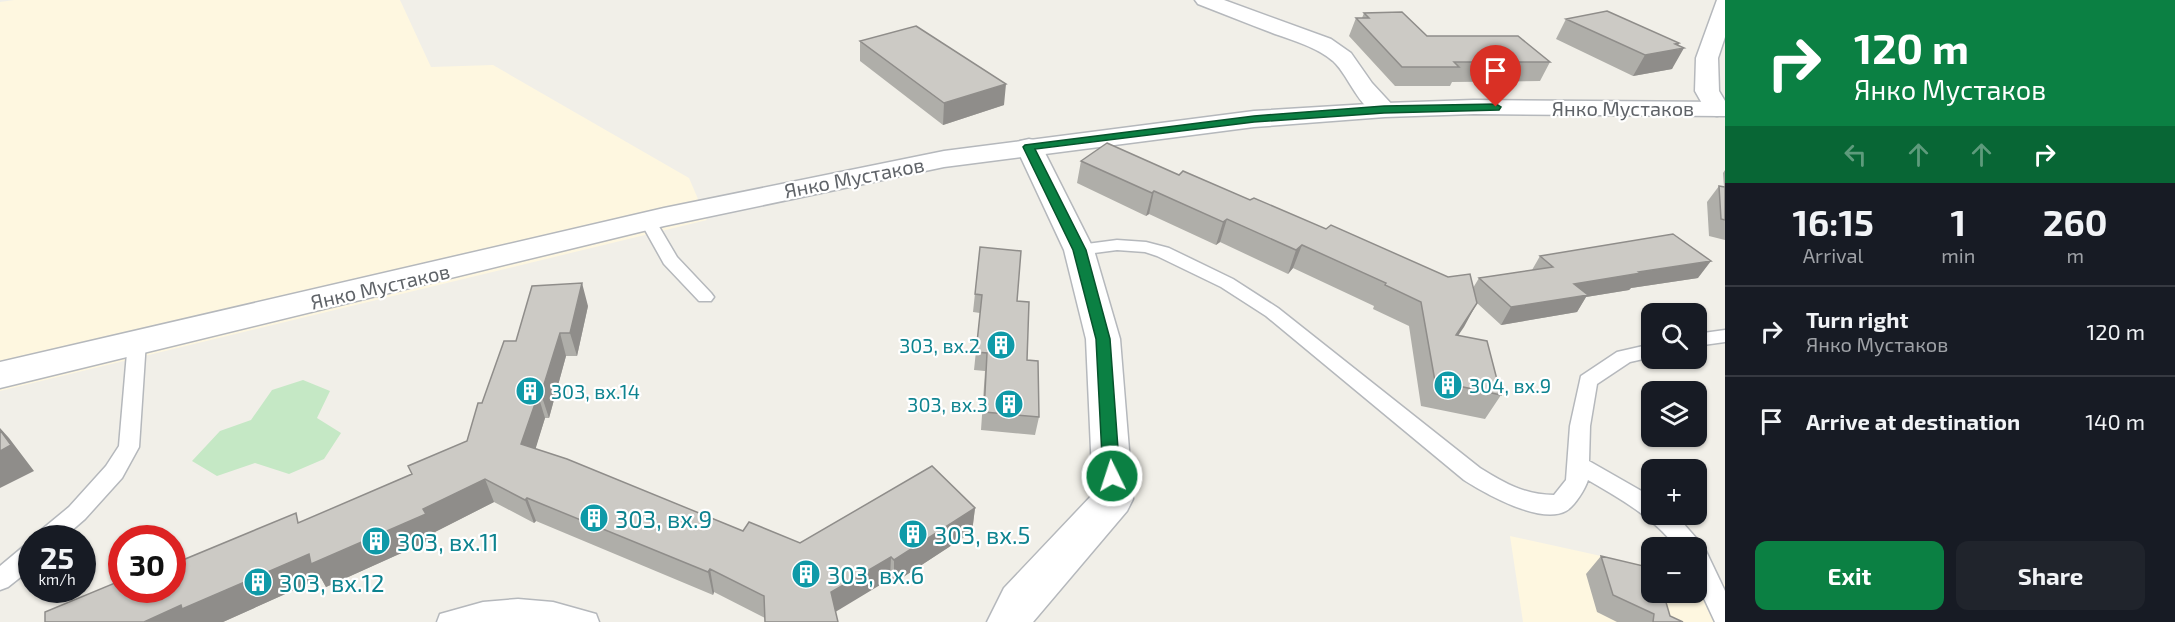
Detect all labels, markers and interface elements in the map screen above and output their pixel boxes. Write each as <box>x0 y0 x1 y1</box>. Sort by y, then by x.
text: 120 m <box>1854 22 1969 72</box>
icon: right <box>1755 24 1833 102</box>
pin <box>1470 45 1521 107</box>
icon: arrive <box>1479 54 1512 87</box>
text: Янко Мустаков <box>1854 73 2046 105</box>
street label: Янко Мустаков <box>1552 96 1694 121</box>
icon: left <box>1839 138 1872 171</box>
icon: ahead <box>1902 138 1935 171</box>
icon: ahead <box>1965 138 1998 171</box>
icon: right <box>2028 138 2061 171</box>
street label: Янко Мустаков <box>782 152 926 203</box>
text: 16:15 <box>1792 200 1874 243</box>
text: 1 <box>1950 200 1966 243</box>
text: 260 <box>2043 200 2108 243</box>
text: Arrival <box>1803 243 1864 267</box>
text: min <box>1941 243 1975 267</box>
text: m <box>2066 243 2084 267</box>
street label: Янко Мустаков <box>308 258 452 315</box>
map controls <box>1641 303 1707 603</box>
button: search <box>1641 303 1707 369</box>
text: Turn right <box>1806 306 1908 332</box>
icon: right <box>1755 315 1788 348</box>
text: 120 m <box>2086 318 2145 344</box>
building icon: 303, вх.2 <box>985 329 1017 361</box>
text: Янко Мустаков <box>1806 332 1948 356</box>
place label: 303, вх.2 <box>899 333 980 357</box>
building icon: 304, вх.9 <box>1432 369 1464 401</box>
place label: 304, вх.9 <box>1469 373 1551 397</box>
building icon: 303, вх.14 <box>514 375 546 407</box>
place label: 303, вх.14 <box>551 379 640 403</box>
button: layers <box>1641 381 1707 447</box>
building icon: 303, вх.3 <box>993 388 1025 420</box>
place label: 303, вх.3 <box>907 392 988 416</box>
icon: arrive <box>1755 405 1788 438</box>
text: Arrive at destination <box>1806 408 2020 434</box>
text: 140 m <box>2085 408 2145 434</box>
position arrow <box>1080 444 1144 508</box>
button: + <box>1641 459 1707 525</box>
building icon: 303, вх.9 <box>578 502 610 534</box>
place label: 303, вх.9 <box>615 504 712 533</box>
building icon: 303, вх.5 <box>897 518 929 550</box>
place label: 303, вх.5 <box>934 520 1030 549</box>
speed limit sign: 30 <box>108 525 186 603</box>
building icon: 303, вх.11 <box>360 525 392 557</box>
place label: 303, вх.11 <box>397 527 499 556</box>
button: − <box>1641 537 1707 603</box>
text: 25 <box>40 539 74 575</box>
button: Exit <box>1755 541 1944 610</box>
button: Share <box>1956 541 2145 610</box>
building icon: 303, вх.6 <box>790 558 822 590</box>
place label: 303, вх.6 <box>827 560 924 589</box>
building icon: 303, вх.12 <box>242 566 274 598</box>
place label: 303, вх.12 <box>279 568 385 597</box>
text: km/h <box>38 570 76 588</box>

